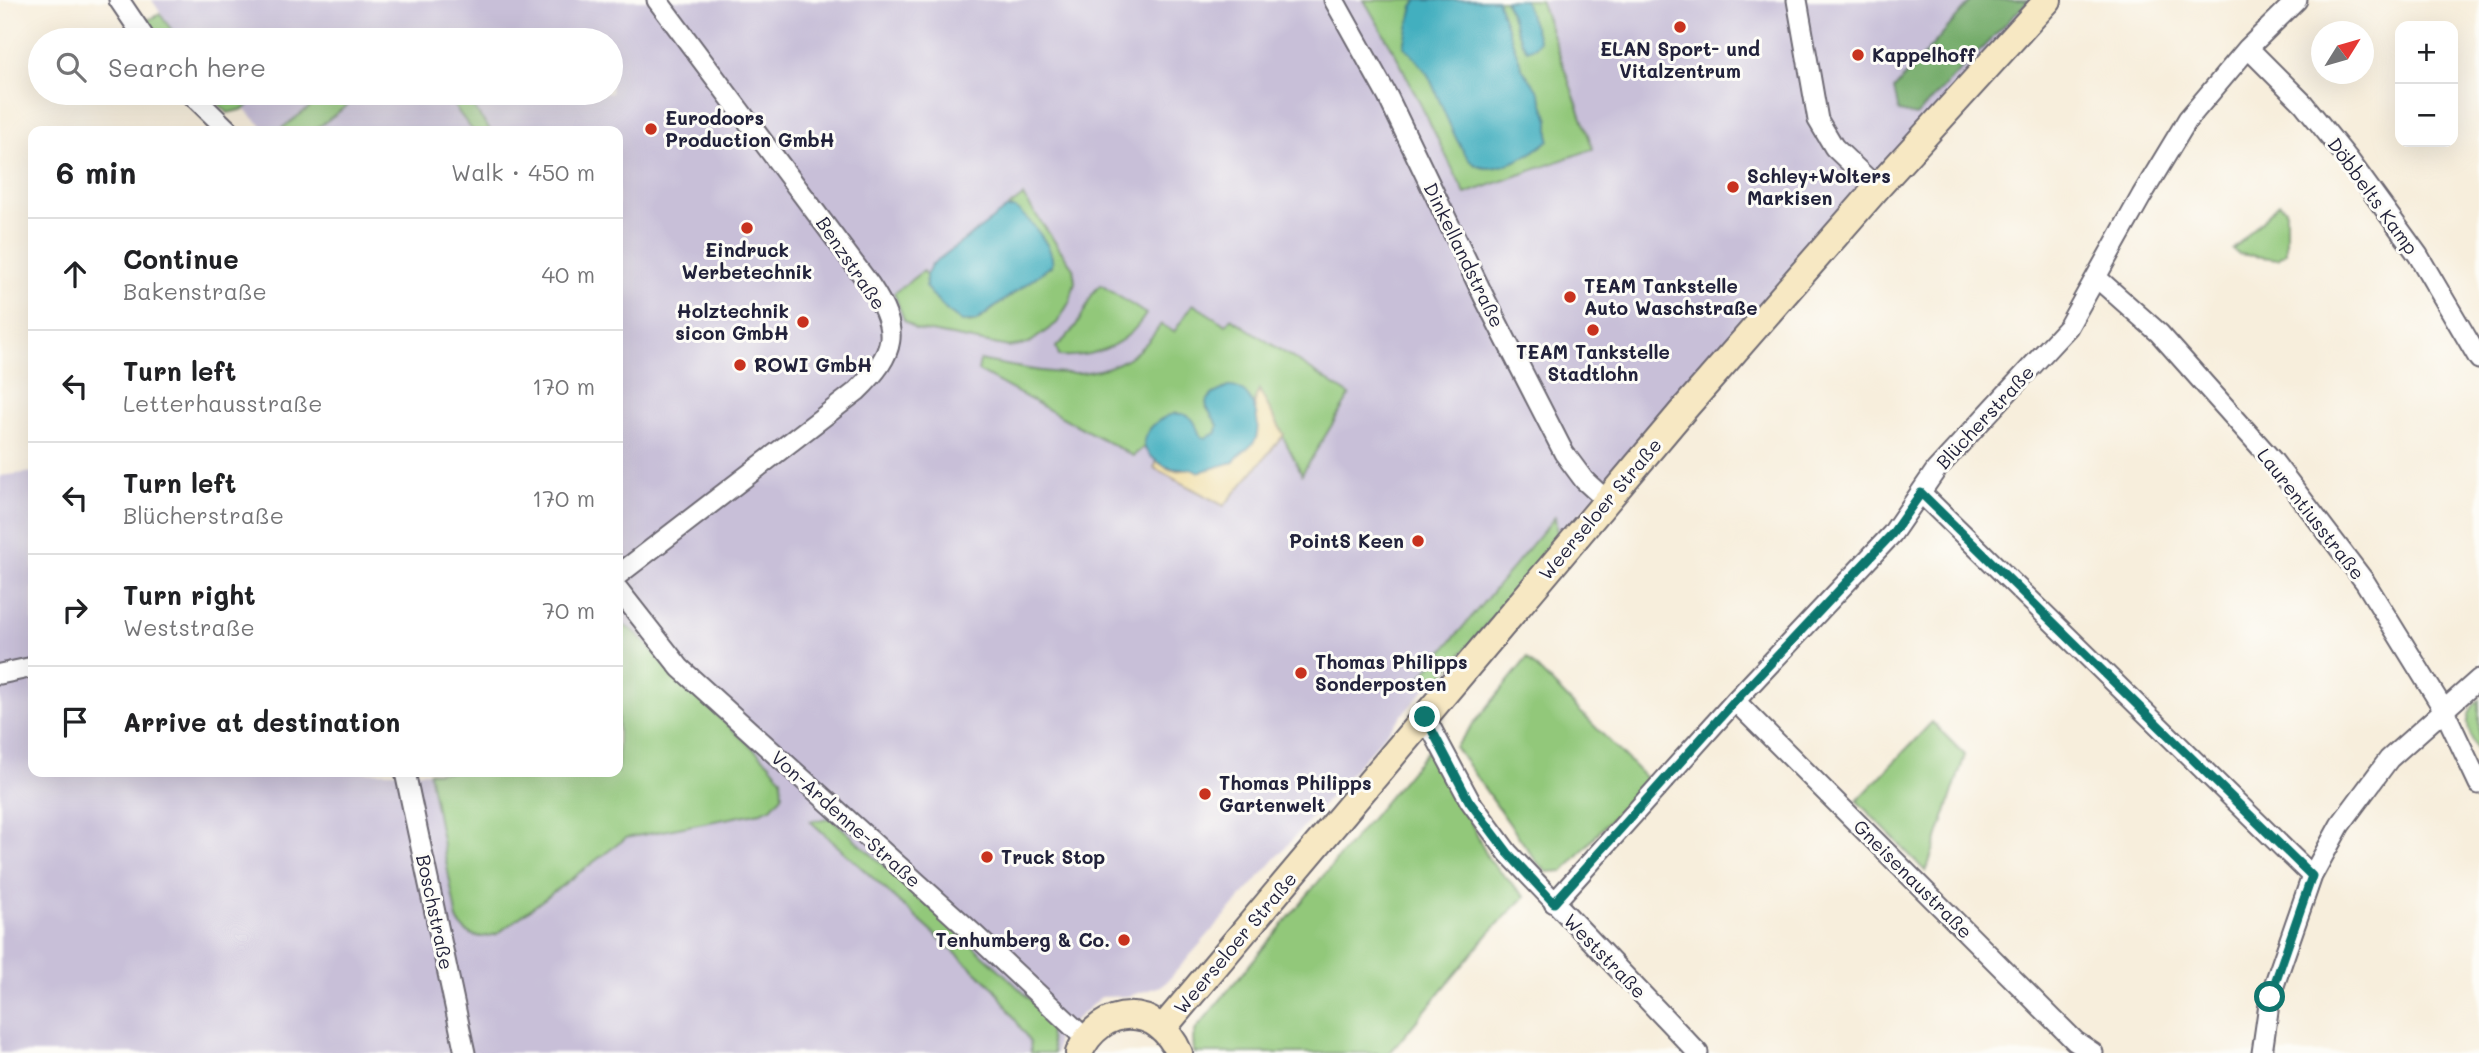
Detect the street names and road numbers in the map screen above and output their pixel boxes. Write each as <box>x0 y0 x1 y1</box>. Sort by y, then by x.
street label: Döbbelts Kamp <box>2322 132 2424 259</box>
street label: Dinkellandstraße <box>1419 178 1510 331</box>
street label: Benzstraße <box>811 211 892 314</box>
street label: Blücherstraße <box>1930 360 2039 474</box>
street label: Weerseloer Straße <box>1533 432 1667 585</box>
street label: Laurentiusstraße <box>2252 443 2371 585</box>
street label: Von-Ardenne-Straße <box>766 745 927 893</box>
street label: Gneisenaustraße <box>1848 814 1978 944</box>
street label: Boschstraße <box>411 852 460 972</box>
street label: Weerseloer Straße <box>1168 866 1302 1019</box>
street label: Weststraße <box>1559 908 1652 1003</box>

